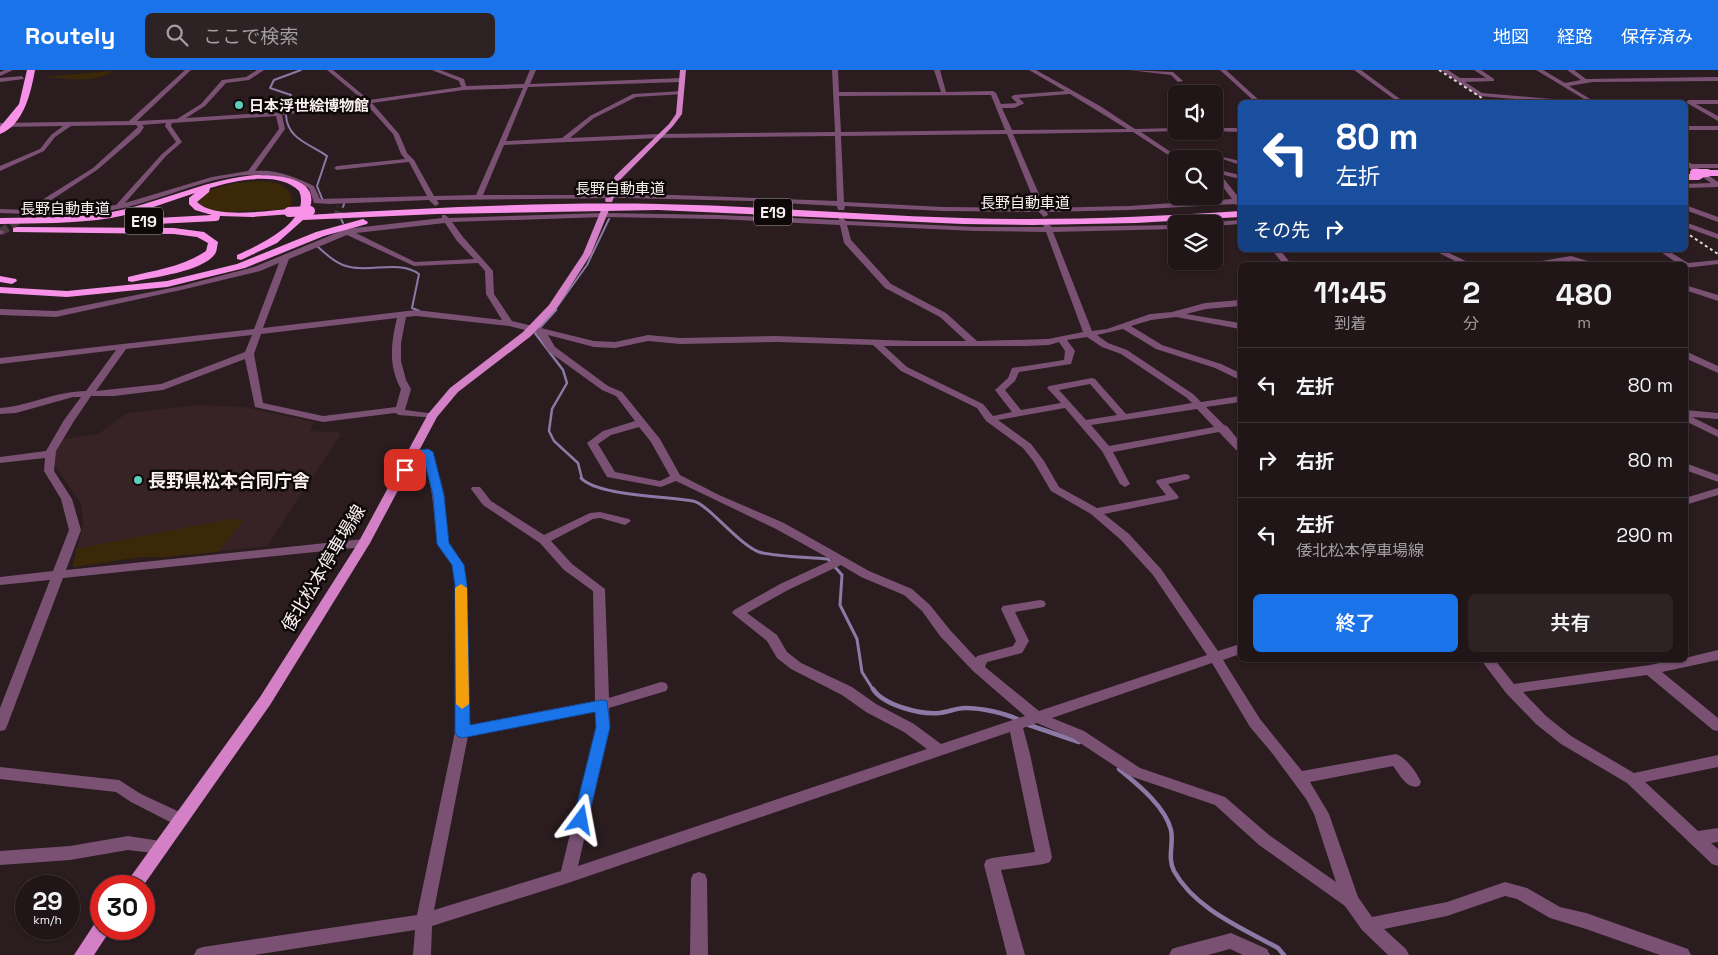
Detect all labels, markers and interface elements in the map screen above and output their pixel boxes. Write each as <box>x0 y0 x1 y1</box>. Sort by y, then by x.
search box <box>145 13 495 58</box>
text: Routely <box>25 20 115 51</box>
icon: search <box>163 21 191 49</box>
text: ここで検索 <box>203 24 298 49</box>
text: 地図 <box>1493 25 1529 48</box>
text: 経路 <box>1557 25 1593 48</box>
text: 保存済み <box>1621 25 1693 48</box>
map controls <box>1168 85 1223 270</box>
button: sound <box>1168 85 1223 140</box>
place label: 日本浮世絵博物館 <box>249 96 369 115</box>
marker: 日本浮世絵博物館 <box>233 99 245 111</box>
text: 80 m <box>1336 115 1418 159</box>
icon: left <box>1253 120 1318 185</box>
button: search <box>1168 150 1223 205</box>
text: 左折 <box>1336 162 1380 190</box>
street label: 長野自動車道 <box>575 179 665 198</box>
street label: 長野自動車道 <box>980 193 1070 212</box>
road number: E19 <box>754 198 792 226</box>
street label: 長野自動車道 <box>20 199 110 218</box>
road number: E19 <box>125 208 163 234</box>
button: layers <box>1168 215 1223 270</box>
icon: right <box>1320 215 1348 243</box>
text: その先 <box>1253 218 1310 243</box>
text: 11:45 <box>1314 273 1387 312</box>
text: 2 <box>1462 273 1480 312</box>
text: 480 <box>1556 275 1612 314</box>
text: m <box>1577 312 1591 333</box>
text: 到着 <box>1334 313 1366 334</box>
text: 分 <box>1463 313 1479 334</box>
icon: left <box>1253 371 1281 399</box>
text: 80 m <box>1628 373 1673 398</box>
text: 左折 <box>1296 374 1334 399</box>
icon: right <box>1253 446 1281 474</box>
text: 80 m <box>1628 448 1673 473</box>
pin <box>384 449 426 491</box>
text: 右折 <box>1296 449 1334 474</box>
icon: arrive <box>391 456 419 484</box>
place label: 長野県松本合同庁舎 <box>148 469 310 492</box>
marker: 長野県松本合同庁舎 <box>132 474 144 486</box>
street label: 倭北松本停車場線 <box>276 500 370 636</box>
text: 左折 <box>1296 512 1334 537</box>
icon: left <box>1253 521 1281 549</box>
text: 290 m <box>1617 523 1673 548</box>
text: 倭北松本停車場線 <box>1296 540 1424 561</box>
button: 終了 <box>1253 594 1458 652</box>
button: 共有 <box>1468 594 1673 652</box>
position arrow <box>554 793 606 845</box>
speed limit sign: 30 <box>90 875 155 940</box>
text: 29 <box>32 885 63 917</box>
text: km/h <box>33 912 62 928</box>

